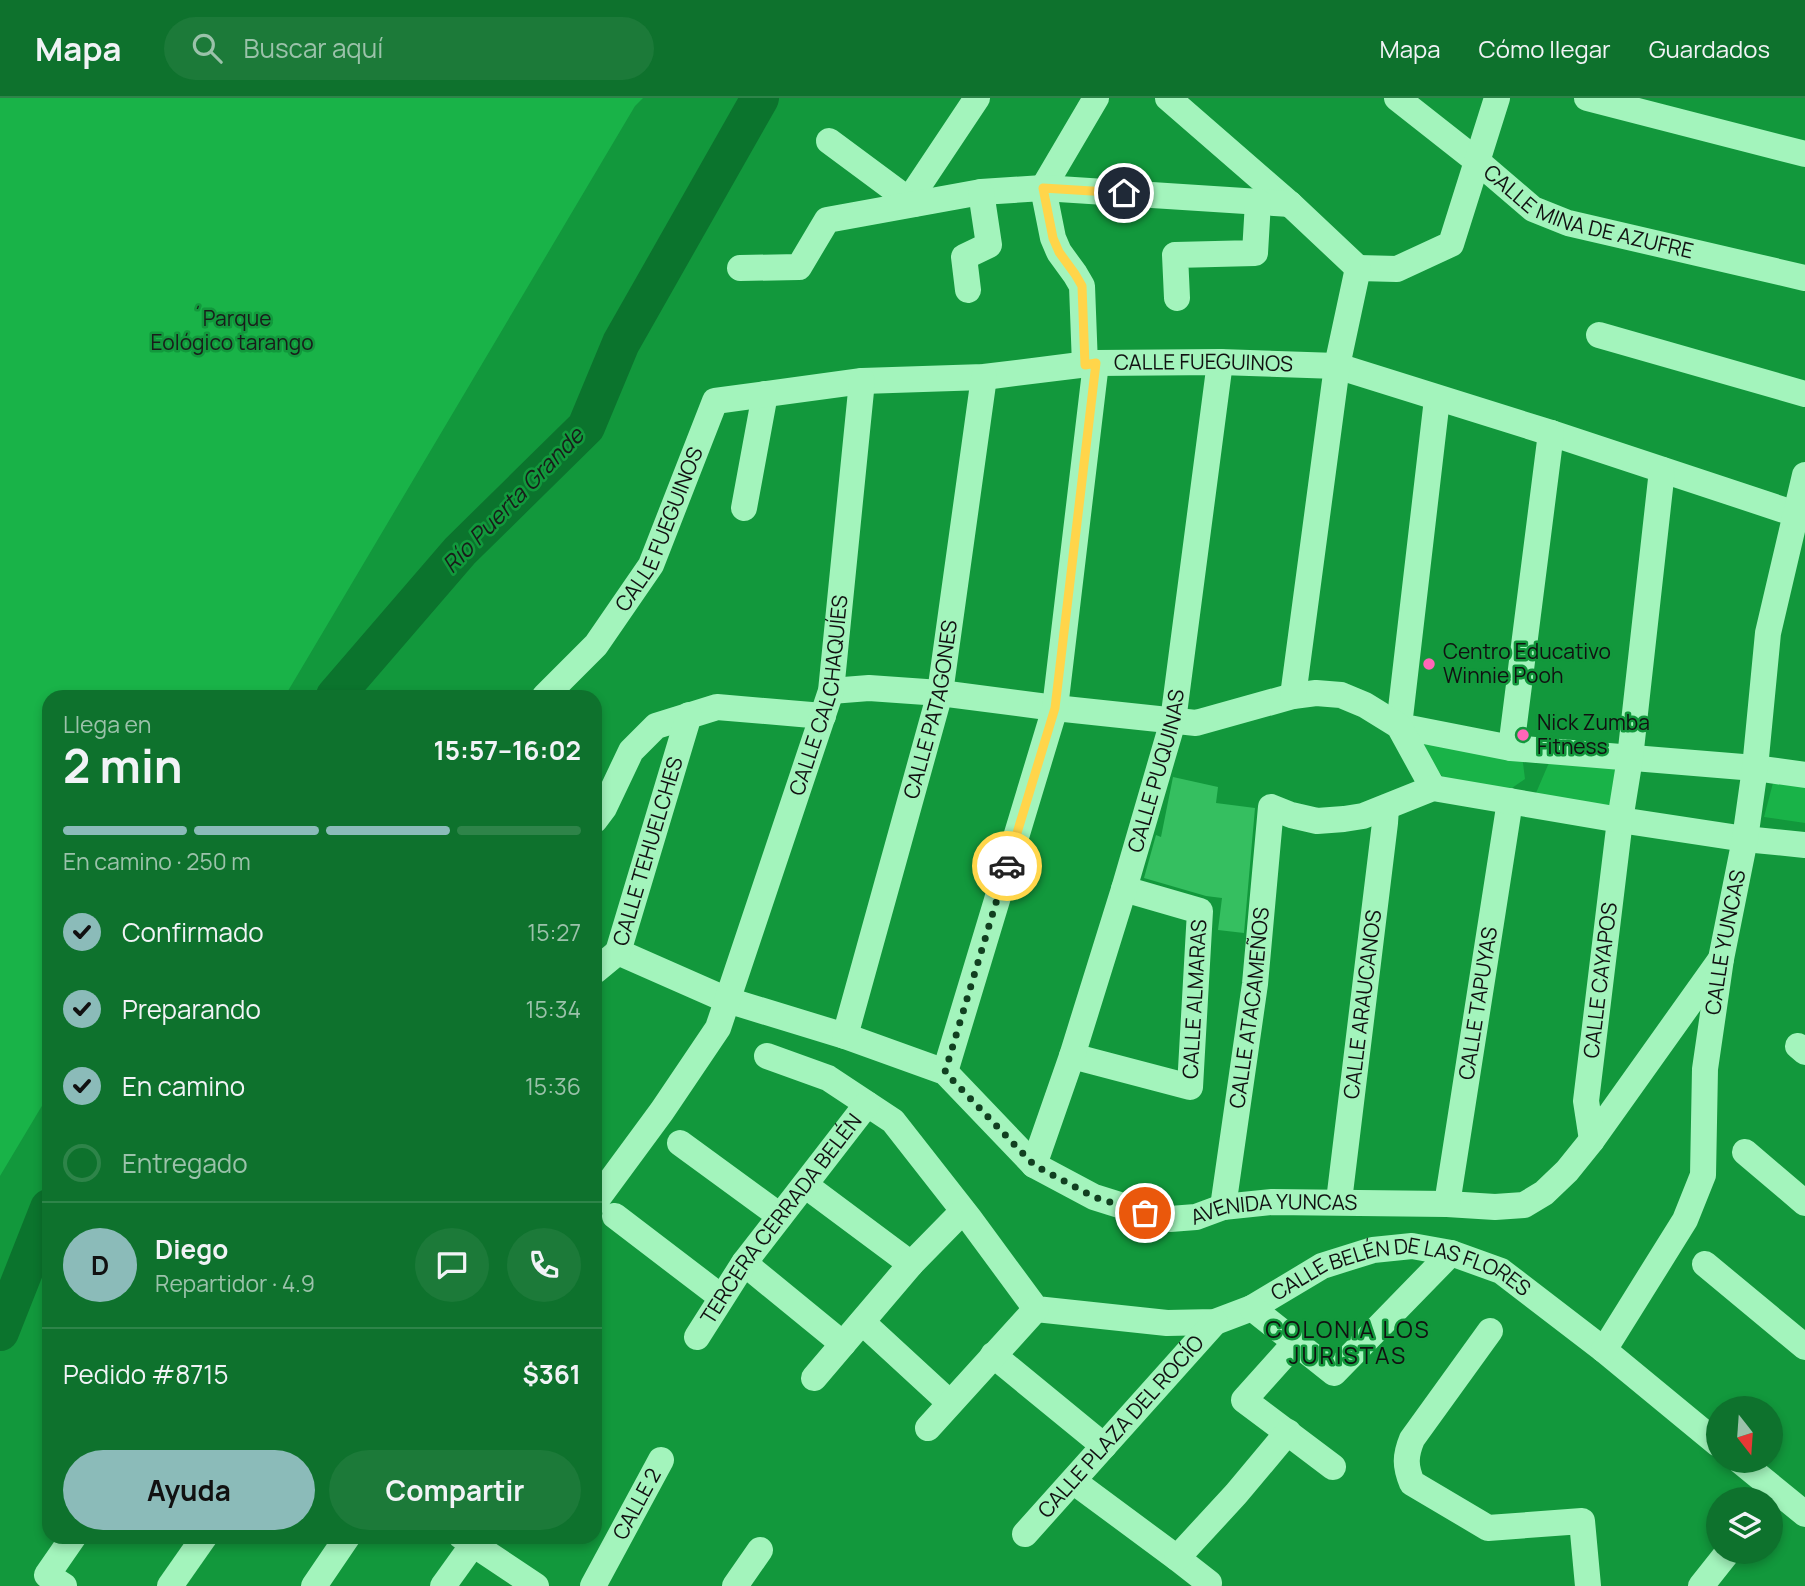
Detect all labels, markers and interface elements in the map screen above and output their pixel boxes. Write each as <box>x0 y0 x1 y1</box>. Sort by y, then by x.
search box <box>164 17 654 80</box>
text: Mapa <box>35 26 122 71</box>
icon: search <box>188 29 226 67</box>
text: Buscar aquí <box>244 30 383 66</box>
text: Mapa <box>1380 32 1441 65</box>
text: Cómo llegar <box>1479 32 1611 65</box>
text: Guardados <box>1649 32 1770 65</box>
street label: CALLE MINA DE AZUFRE <box>1478 158 1696 265</box>
pin <box>1094 163 1154 223</box>
icon: home <box>1105 174 1143 212</box>
park label: ´Parque Eológico tarango <box>150 304 314 356</box>
street label: CALLE FUEGUINOS <box>1114 347 1294 377</box>
water label: Río Puerta Grande <box>434 418 591 579</box>
street label: CALLE FUEGUINOS <box>608 443 709 617</box>
street label: CALLE CALCHAQUÍES <box>782 594 854 799</box>
street label: CALLE PATAGONES <box>896 618 963 802</box>
place label: Centro Educativo Winnie Pooh <box>1443 637 1611 689</box>
marker: Centro Educativo Winnie Pooh <box>1421 656 1437 672</box>
street label: CALLE PUQUINAS <box>1120 688 1190 856</box>
text: Llega en <box>63 708 151 740</box>
place label: Nick Zumba Fitness <box>1537 708 1650 760</box>
marker: Nick Zumba Fitness <box>1515 727 1531 743</box>
text: 15:57–16:02 <box>433 732 581 768</box>
text: 2 min <box>63 734 183 797</box>
street label: CALLE TEHUELCHES <box>606 753 689 949</box>
courier <box>972 831 1042 901</box>
text: En camino · 250 m <box>63 845 251 877</box>
icon: car <box>988 847 1026 885</box>
street label: CALLE YUNCAS <box>1698 867 1752 1017</box>
street label: CALLE CAYAPOS <box>1576 901 1623 1060</box>
street label: CALLE ATACAMEÑOS <box>1222 906 1275 1110</box>
street label: CALLE ARAUCANOS <box>1337 908 1387 1100</box>
icon: check <box>63 913 101 951</box>
text: Confirmado <box>122 914 264 950</box>
text: 15:27 <box>527 916 581 948</box>
street label: CALLE ALMARAS <box>1175 919 1213 1080</box>
street label: CALLE TAPUYAS <box>1452 925 1503 1082</box>
icon: check <box>63 990 101 1028</box>
text: Preparando <box>122 991 261 1027</box>
text: 15:34 <box>526 993 581 1025</box>
icon: check <box>63 1067 101 1105</box>
text: En camino <box>122 1068 245 1104</box>
text: 15:36 <box>525 1070 581 1102</box>
street label: TERCERA CERRADA BELÉN <box>694 1108 867 1329</box>
text: Entregado <box>122 1145 248 1181</box>
pin <box>1115 1183 1175 1243</box>
street label: AVENIDA YUNCAS <box>1186 1187 1358 1231</box>
icon: bag <box>1126 1194 1164 1232</box>
button: chat <box>415 1228 489 1302</box>
button: phone <box>507 1228 581 1302</box>
text: Diego <box>155 1231 228 1267</box>
text: CALLE BELÉN DE LAS FLORES <box>1265 1231 1537 1307</box>
text: D <box>91 1247 109 1283</box>
text: Repartidor · 4.9 <box>155 1267 315 1299</box>
street label: CALLE BELÉN DE LAS FLORES <box>1262 1284 1538 1314</box>
district label: COLONIA LOS JURISTAS <box>1265 1313 1431 1371</box>
street label: CALLE PLAZA DEL ROCÍO <box>1031 1329 1210 1523</box>
text: Pedido #8715 <box>63 1356 229 1392</box>
text: $361 <box>522 1356 581 1392</box>
north arrow <box>1706 1396 1783 1474</box>
map controls <box>1706 1396 1783 1564</box>
button: Ayuda <box>63 1450 315 1530</box>
button: Compartir <box>329 1450 581 1530</box>
street label: CALLE 2 <box>606 1463 667 1544</box>
button: layers <box>1706 1487 1783 1564</box>

